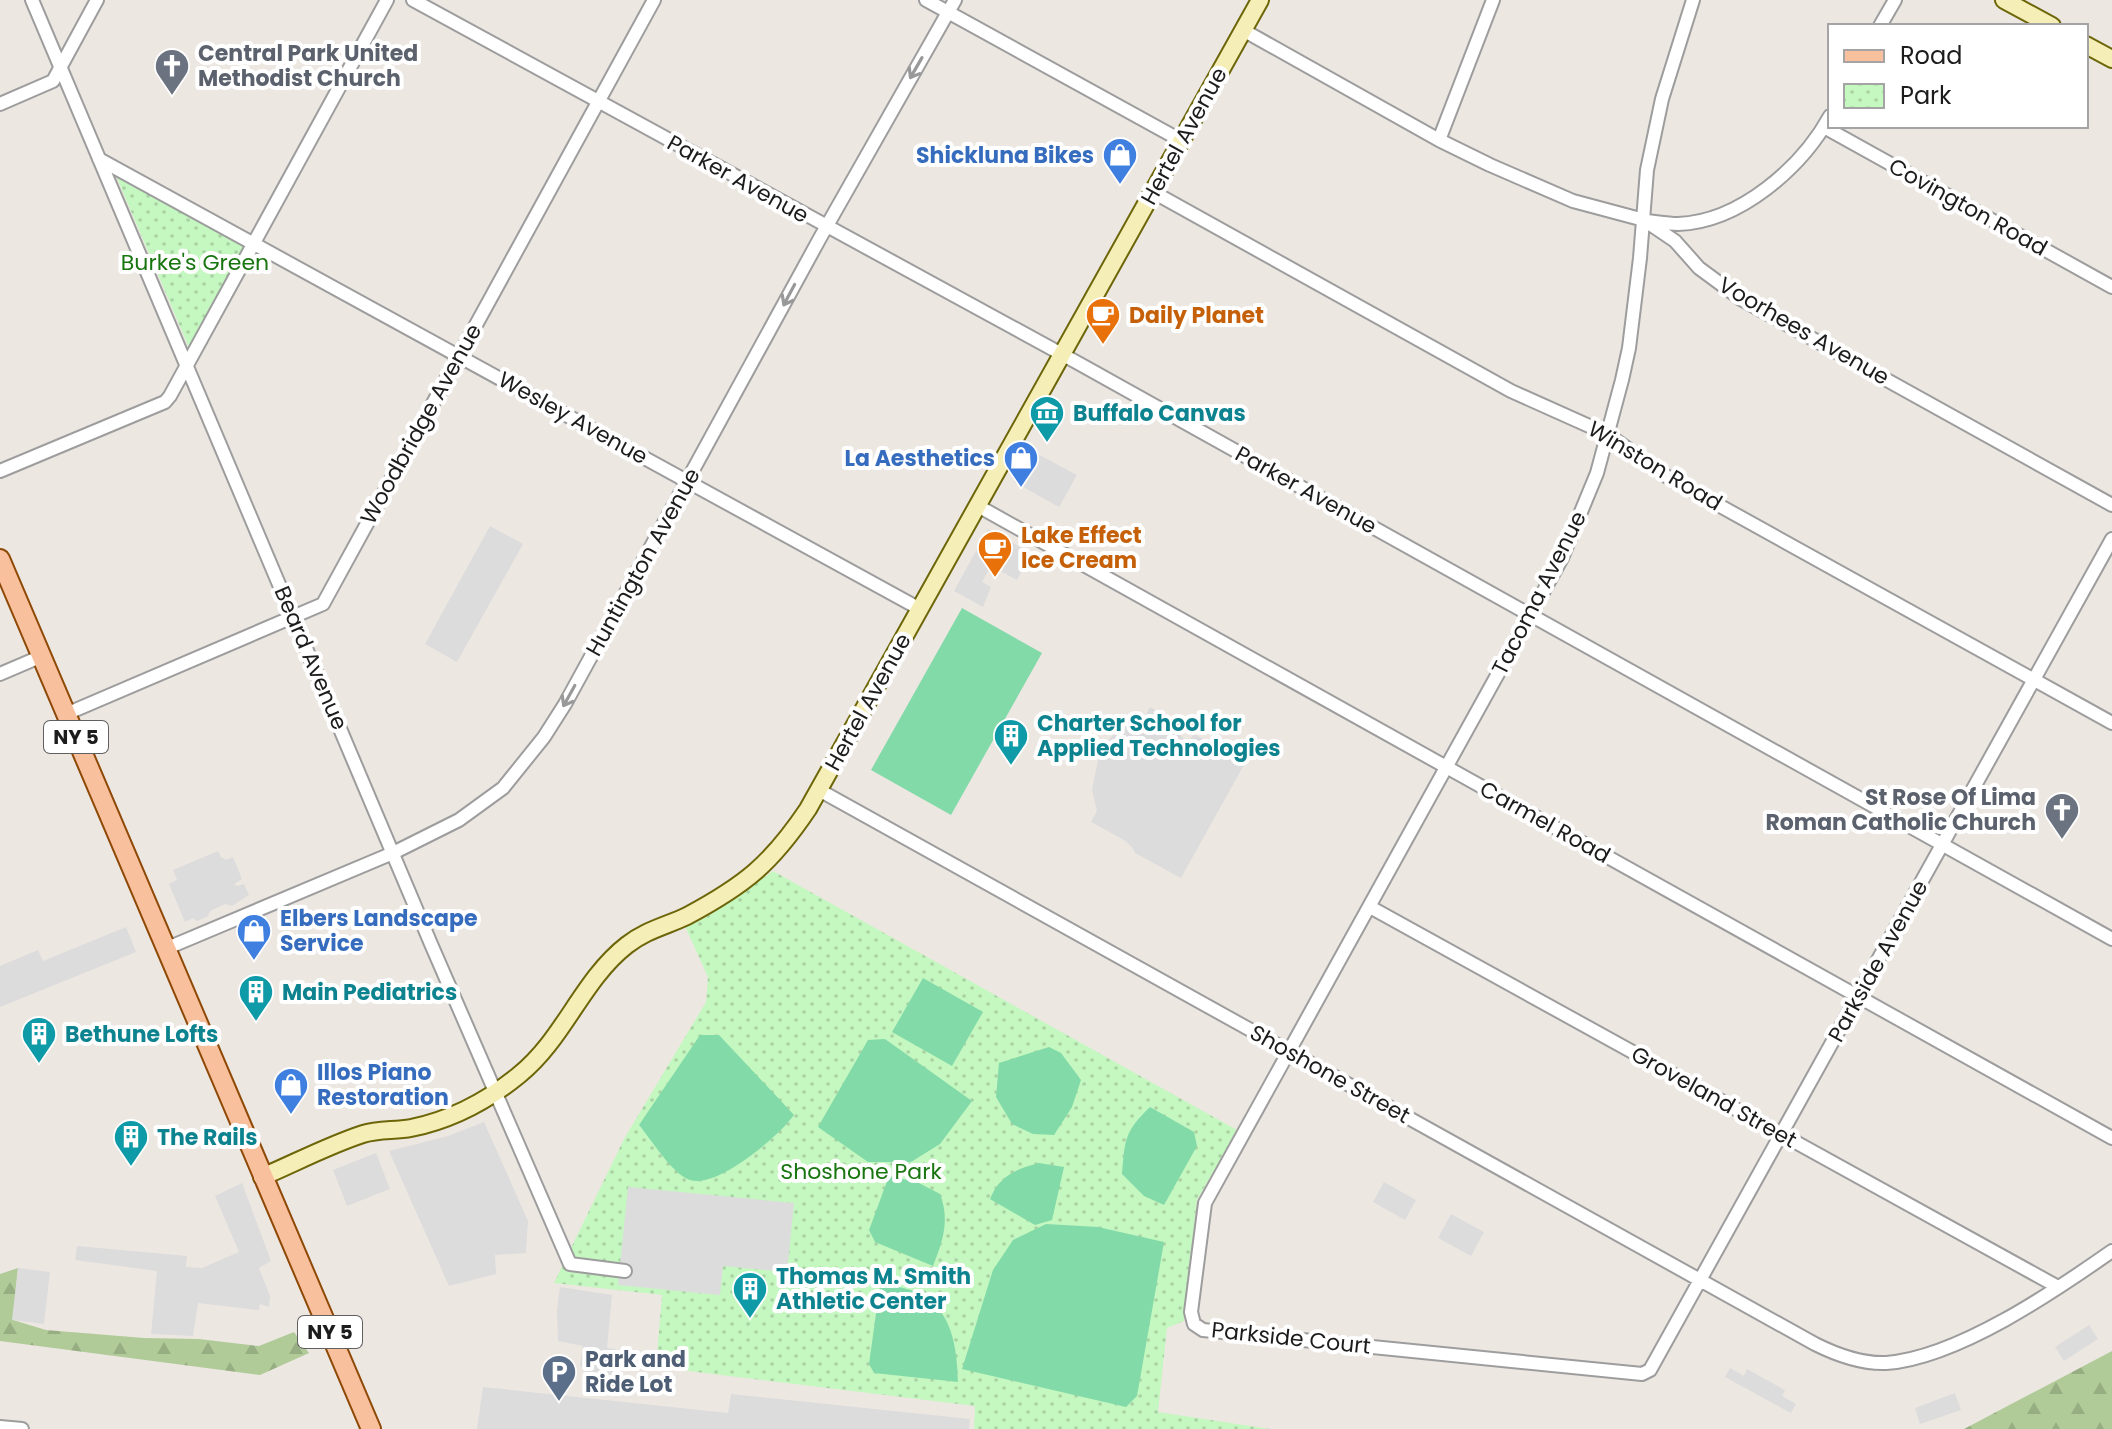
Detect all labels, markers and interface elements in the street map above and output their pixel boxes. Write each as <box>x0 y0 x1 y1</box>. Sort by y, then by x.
legend <box>1828 24 2088 128</box>
place label: Central Park United Methodist Church <box>198 38 418 94</box>
text: Road <box>1900 39 1962 72</box>
church icon: Central Park United Methodist Church <box>153 47 191 97</box>
one-way arrow <box>908 56 924 79</box>
street label: Hertel Avenue <box>1133 62 1235 210</box>
text: Park <box>1900 79 1952 112</box>
street label: Parker Avenue <box>662 127 814 231</box>
shop icon: Shickluna Bikes <box>1101 136 1139 186</box>
place label: Shickluna Bikes <box>916 140 1094 171</box>
street label: Covington Road <box>1883 151 2053 263</box>
park label: Burke's Green <box>121 247 269 278</box>
street label: Voorhees Avenue <box>1713 269 1895 393</box>
one-way arrow <box>781 282 796 306</box>
cafe icon: Daily Planet <box>1084 296 1122 346</box>
place label: Daily Planet <box>1129 300 1264 331</box>
street label: Woodbridge Avenue <box>353 318 489 530</box>
street label: Wesley Avenue <box>493 364 653 472</box>
museum icon: Buffalo Canvas <box>1028 394 1066 444</box>
place label: Buffalo Canvas <box>1073 398 1246 429</box>
street label: Winston Road <box>1582 414 1728 518</box>
street label: Parker Avenue <box>1230 438 1382 542</box>
shop icon: La Aesthetics <box>1002 439 1040 489</box>
place label: La Aesthetics <box>845 443 995 474</box>
street label: Huntington Avenue <box>578 462 708 662</box>
street label: Tacoma Avenue <box>1484 506 1594 680</box>
place label: Lake Effect Ice Cream <box>1021 520 1142 576</box>
cafe icon: Lake Effect Ice Cream <box>976 529 1014 579</box>
street label: Beard Avenue <box>267 581 355 735</box>
street label: Hertel Avenue <box>817 628 919 776</box>
one-way arrow <box>561 684 577 707</box>
place label: Charter School for Applied Technologies <box>1037 708 1281 764</box>
building icon: Charter School for Applied Technologies <box>992 717 1030 767</box>
road number: NY 5 <box>44 721 108 753</box>
street label: Carmel Road <box>1474 773 1616 871</box>
place label: St Rose Of Lima Roman Catholic Church <box>1766 782 2036 838</box>
church icon: St Rose Of Lima Roman Catholic Church <box>2043 791 2081 841</box>
street label: Parkside Avenue <box>1821 874 1935 1048</box>
place label: Elbers Landscape Service <box>280 903 477 959</box>
shop icon: Elbers Landscape Service <box>235 912 273 962</box>
building icon: Main Pediatrics <box>237 973 275 1023</box>
place label: Main Pediatrics <box>282 977 457 1008</box>
building icon: Bethune Lofts <box>20 1015 58 1065</box>
street label: Shoshone Street <box>1244 1017 1416 1131</box>
place label: Bethune Lofts <box>65 1019 218 1050</box>
street label: Groveland Street <box>1626 1039 1802 1155</box>
place label: Illos Piano Restoration <box>317 1057 449 1113</box>
shop icon: Illos Piano Restoration <box>272 1066 310 1116</box>
building icon: The Rails <box>112 1118 150 1168</box>
place label: The Rails <box>157 1122 258 1153</box>
park label: Shoshone Park <box>780 1156 942 1187</box>
place label: Thomas M. Smith Athletic Center <box>776 1261 971 1317</box>
building icon: Thomas M. Smith Athletic Center <box>731 1270 769 1320</box>
street label: Parkside Court <box>1210 1314 1372 1362</box>
road number: NY 5 <box>298 1316 362 1348</box>
place label: Park and Ride Lot <box>585 1344 686 1400</box>
parking icon: Park and Ride Lot <box>540 1353 578 1403</box>

